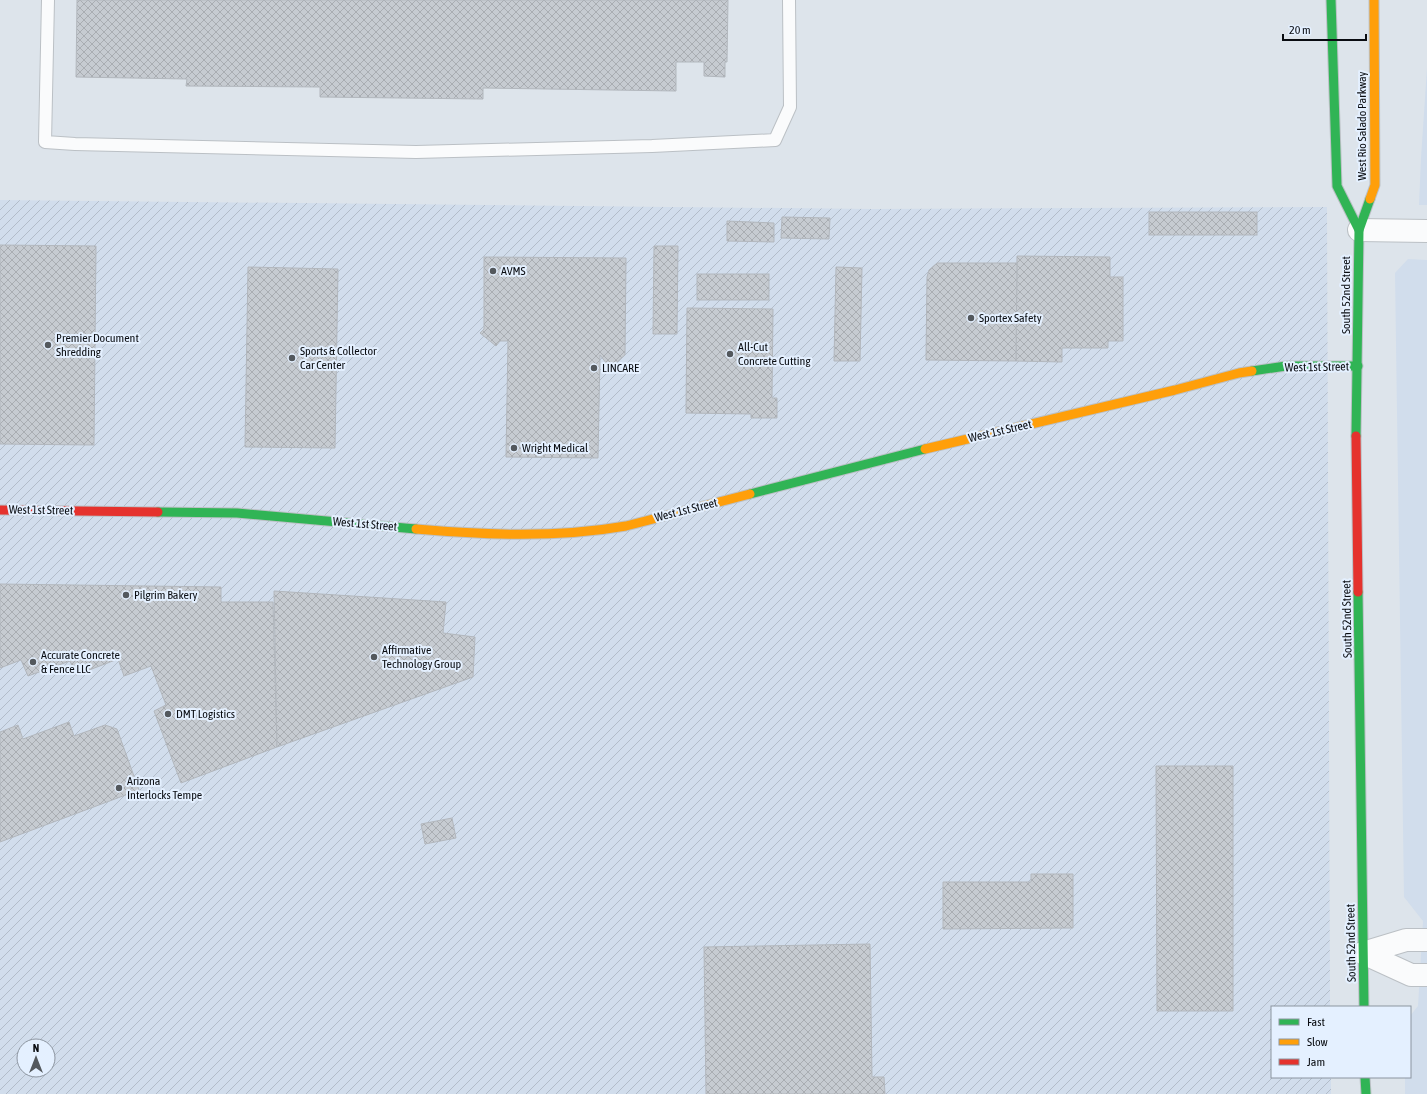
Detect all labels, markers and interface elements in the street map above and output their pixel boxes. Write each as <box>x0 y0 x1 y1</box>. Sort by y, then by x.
scale bar <box>1283 16 1366 42</box>
text: 20 m <box>1289 23 1311 37</box>
street label: West Rio Salado Parkway <box>1355 71 1369 181</box>
street label: South 52nd Street <box>1339 255 1353 334</box>
place label: AVMS <box>501 264 526 278</box>
marker: AVMS <box>488 266 498 276</box>
place label: Sportex Safety <box>979 311 1042 325</box>
marker: Sportex Safety <box>966 313 976 323</box>
place label: Premier Document Shredding <box>56 331 139 359</box>
marker: Premier Document Shredding <box>43 340 53 350</box>
place label: All-Cut Concrete Cutting <box>738 340 811 368</box>
place label: Sports & Collector Car Center <box>300 344 377 372</box>
marker: All-Cut Concrete Cutting <box>725 349 735 359</box>
marker: Sports & Collector Car Center <box>287 353 297 363</box>
street label: West 1st Street <box>1285 359 1350 375</box>
place label: LINCARE <box>602 361 639 375</box>
marker: LINCARE <box>589 363 599 373</box>
street label: West 1st Street <box>967 417 1033 445</box>
place label: Wright Medical <box>522 441 589 455</box>
marker: Wright Medical <box>509 443 519 453</box>
street label: West 1st Street <box>653 495 719 525</box>
street label: West 1st Street <box>9 502 74 518</box>
street label: West 1st Street <box>332 514 398 534</box>
street label: South 52nd Street <box>1339 579 1355 658</box>
place label: Pilgrim Bakery <box>134 588 197 602</box>
marker: Pilgrim Bakery <box>121 590 131 600</box>
place label: Affirmative Technology Group <box>382 643 461 671</box>
place label: Accurate Concrete & Fence LLC <box>41 648 120 676</box>
marker: Affirmative Technology Group <box>369 652 379 662</box>
marker: Accurate Concrete & Fence LLC <box>28 657 38 667</box>
place label: DMT Logistics <box>176 707 235 721</box>
marker: DMT Logistics <box>163 709 173 719</box>
place label: Arizona Interlocks Tempe <box>127 774 202 802</box>
marker: Arizona Interlocks Tempe <box>114 783 124 793</box>
street label: South 52nd Street <box>1343 903 1359 982</box>
legend <box>1271 1006 1411 1078</box>
text: Fast <box>1307 1015 1325 1029</box>
text: Slow <box>1307 1035 1328 1049</box>
north arrow <box>16 1038 56 1078</box>
text: N <box>33 1042 39 1054</box>
text: Jam <box>1307 1055 1325 1069</box>

